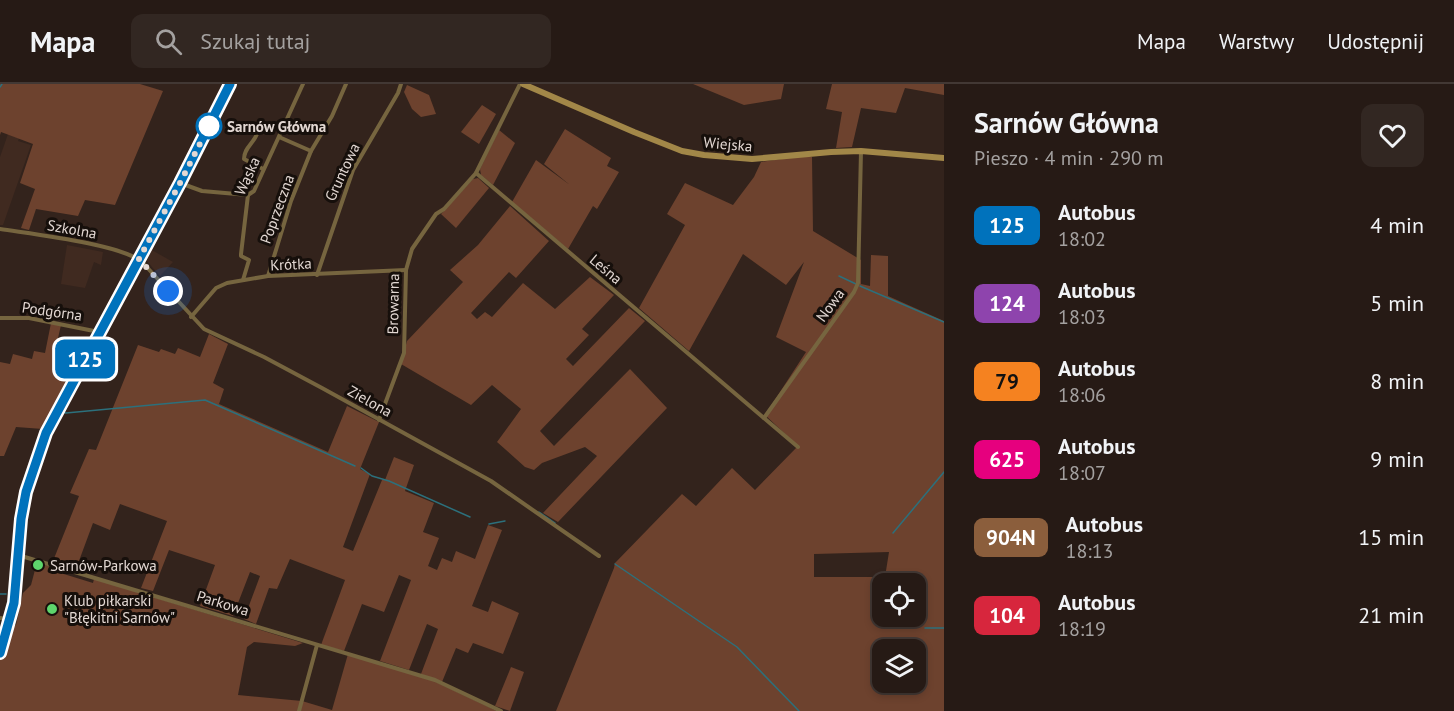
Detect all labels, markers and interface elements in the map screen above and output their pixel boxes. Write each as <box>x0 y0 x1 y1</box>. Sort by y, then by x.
search box <box>131 14 551 68</box>
text: Mapa <box>30 23 95 60</box>
icon: search <box>152 25 185 58</box>
text: Szukaj tutaj <box>200 27 310 55</box>
text: Mapa <box>1137 28 1186 55</box>
text: Warstwy <box>1219 28 1294 55</box>
text: Udostępnij <box>1327 28 1424 55</box>
text: Sarnów Główna <box>974 104 1159 141</box>
button: heart <box>1361 104 1424 167</box>
marker: Sarnów Główna <box>196 113 222 139</box>
place label: Sarnów Główna <box>227 117 326 136</box>
street label: Wiejska <box>703 132 753 156</box>
street label: Gruntowa <box>320 140 364 204</box>
text: Pieszo · 4 min · 290 m <box>974 145 1164 171</box>
street label: Wąska <box>230 154 264 198</box>
street label: Poprzeczna <box>256 172 298 246</box>
text: Autobus <box>1058 198 1135 226</box>
text: 4 min <box>1370 211 1424 239</box>
text: 125 <box>989 212 1025 239</box>
street label: Szkolna <box>46 215 98 243</box>
text: 18:02 <box>1058 226 1106 252</box>
street label: Leśna <box>586 250 626 288</box>
street label: Krótka <box>270 253 312 275</box>
street label: Browarna <box>383 273 403 335</box>
your location <box>153 276 183 306</box>
text: Autobus <box>1058 276 1135 304</box>
street label: Nowa <box>812 285 848 325</box>
text: 5 min <box>1370 289 1424 317</box>
text: 124 <box>989 290 1025 317</box>
street label: Podgórna <box>21 297 83 325</box>
text: 18:03 <box>1058 304 1106 330</box>
line badge: 125 <box>50 340 119 378</box>
text: 125 <box>67 346 103 373</box>
text: Autobus <box>1058 354 1135 382</box>
text: 8 min <box>1370 367 1424 395</box>
text: 79 <box>995 368 1019 395</box>
street label: Zielona <box>344 381 396 421</box>
text: 18:06 <box>1058 382 1106 408</box>
text: Autobus <box>1058 432 1135 460</box>
text: 9 min <box>1370 445 1424 473</box>
text: 625 <box>989 446 1025 473</box>
text: 18:07 <box>1058 460 1106 486</box>
text: Autobus <box>1066 510 1143 538</box>
text: 15 min <box>1358 523 1424 551</box>
text: 904N <box>986 524 1036 551</box>
text: 18:13 <box>1066 538 1114 564</box>
place label: Sarnów-Parkowa <box>50 556 157 575</box>
marker: Sarnów-Parkowa <box>31 558 45 572</box>
map controls <box>872 573 926 693</box>
button: locate <box>872 573 926 627</box>
street label: Parkowa <box>195 586 251 620</box>
text: Autobus <box>1058 588 1135 616</box>
place label: Klub piłkarski "Błękitni Sarnów" <box>64 591 175 627</box>
text: 21 min <box>1358 601 1424 629</box>
marker: Klub piłkarski "Błękitni Sarnów" <box>45 602 59 616</box>
text: 104 <box>989 602 1025 629</box>
text: 18:19 <box>1058 616 1106 642</box>
button: layers <box>872 639 926 693</box>

